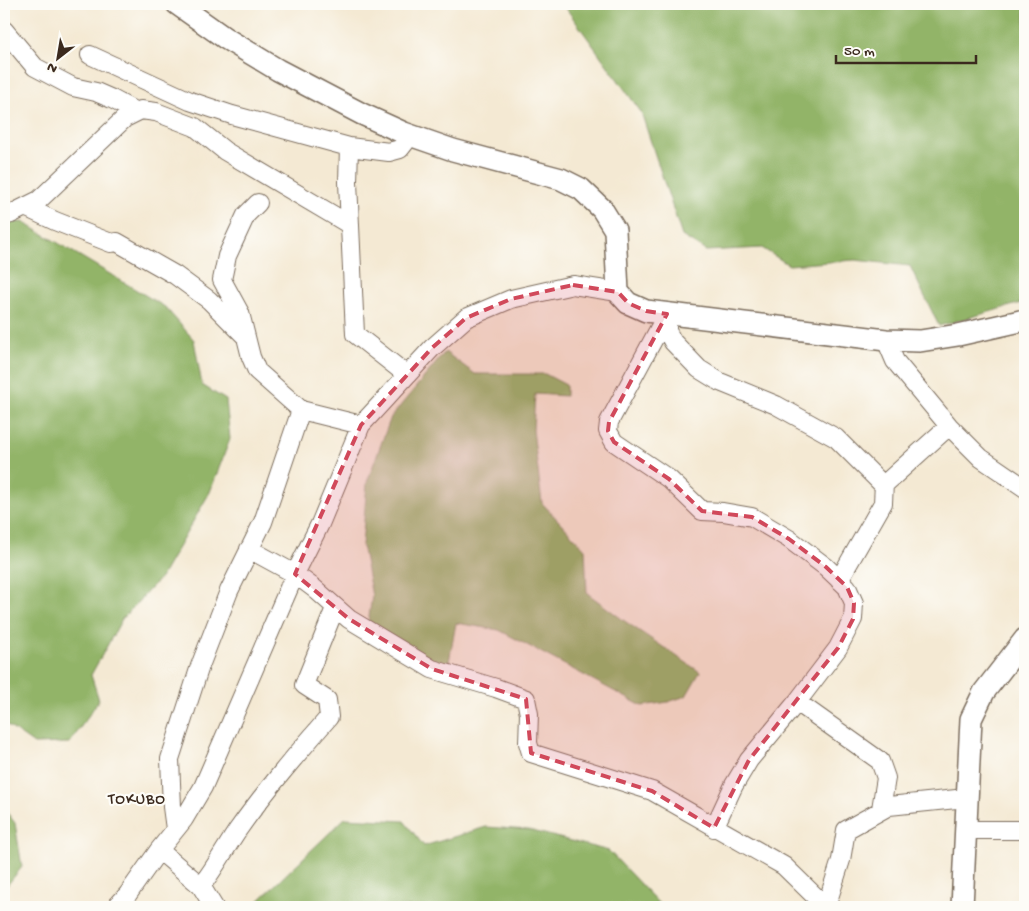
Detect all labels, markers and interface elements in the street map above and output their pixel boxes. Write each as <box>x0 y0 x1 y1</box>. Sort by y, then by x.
north arrow <box>32 32 82 82</box>
scale bar <box>836 32 976 64</box>
text: 50 m <box>844 43 875 61</box>
text: N <box>44 57 61 77</box>
district label: TOKUBO <box>107 791 166 810</box>

